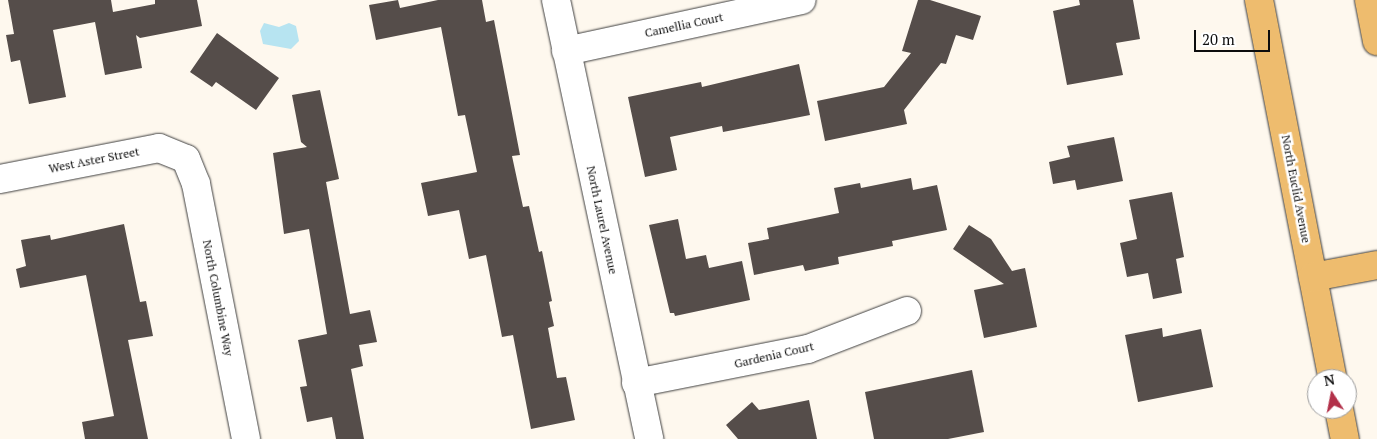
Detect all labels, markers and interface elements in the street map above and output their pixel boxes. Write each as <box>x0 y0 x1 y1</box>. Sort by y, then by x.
street label: Camellia Court <box>643 10 725 40</box>
scale bar <box>1197 20 1273 52</box>
text: 20 m <box>1202 29 1235 49</box>
street label: North Euclid Avenue <box>1278 134 1314 244</box>
street label: West Aster Street <box>47 144 141 176</box>
street label: North Laurel Avenue <box>583 164 621 276</box>
street label: North Columbine Way <box>200 239 236 357</box>
street label: Gardenia Court <box>733 339 815 371</box>
north arrow <box>1307 369 1357 419</box>
text: N <box>1322 369 1336 390</box>

